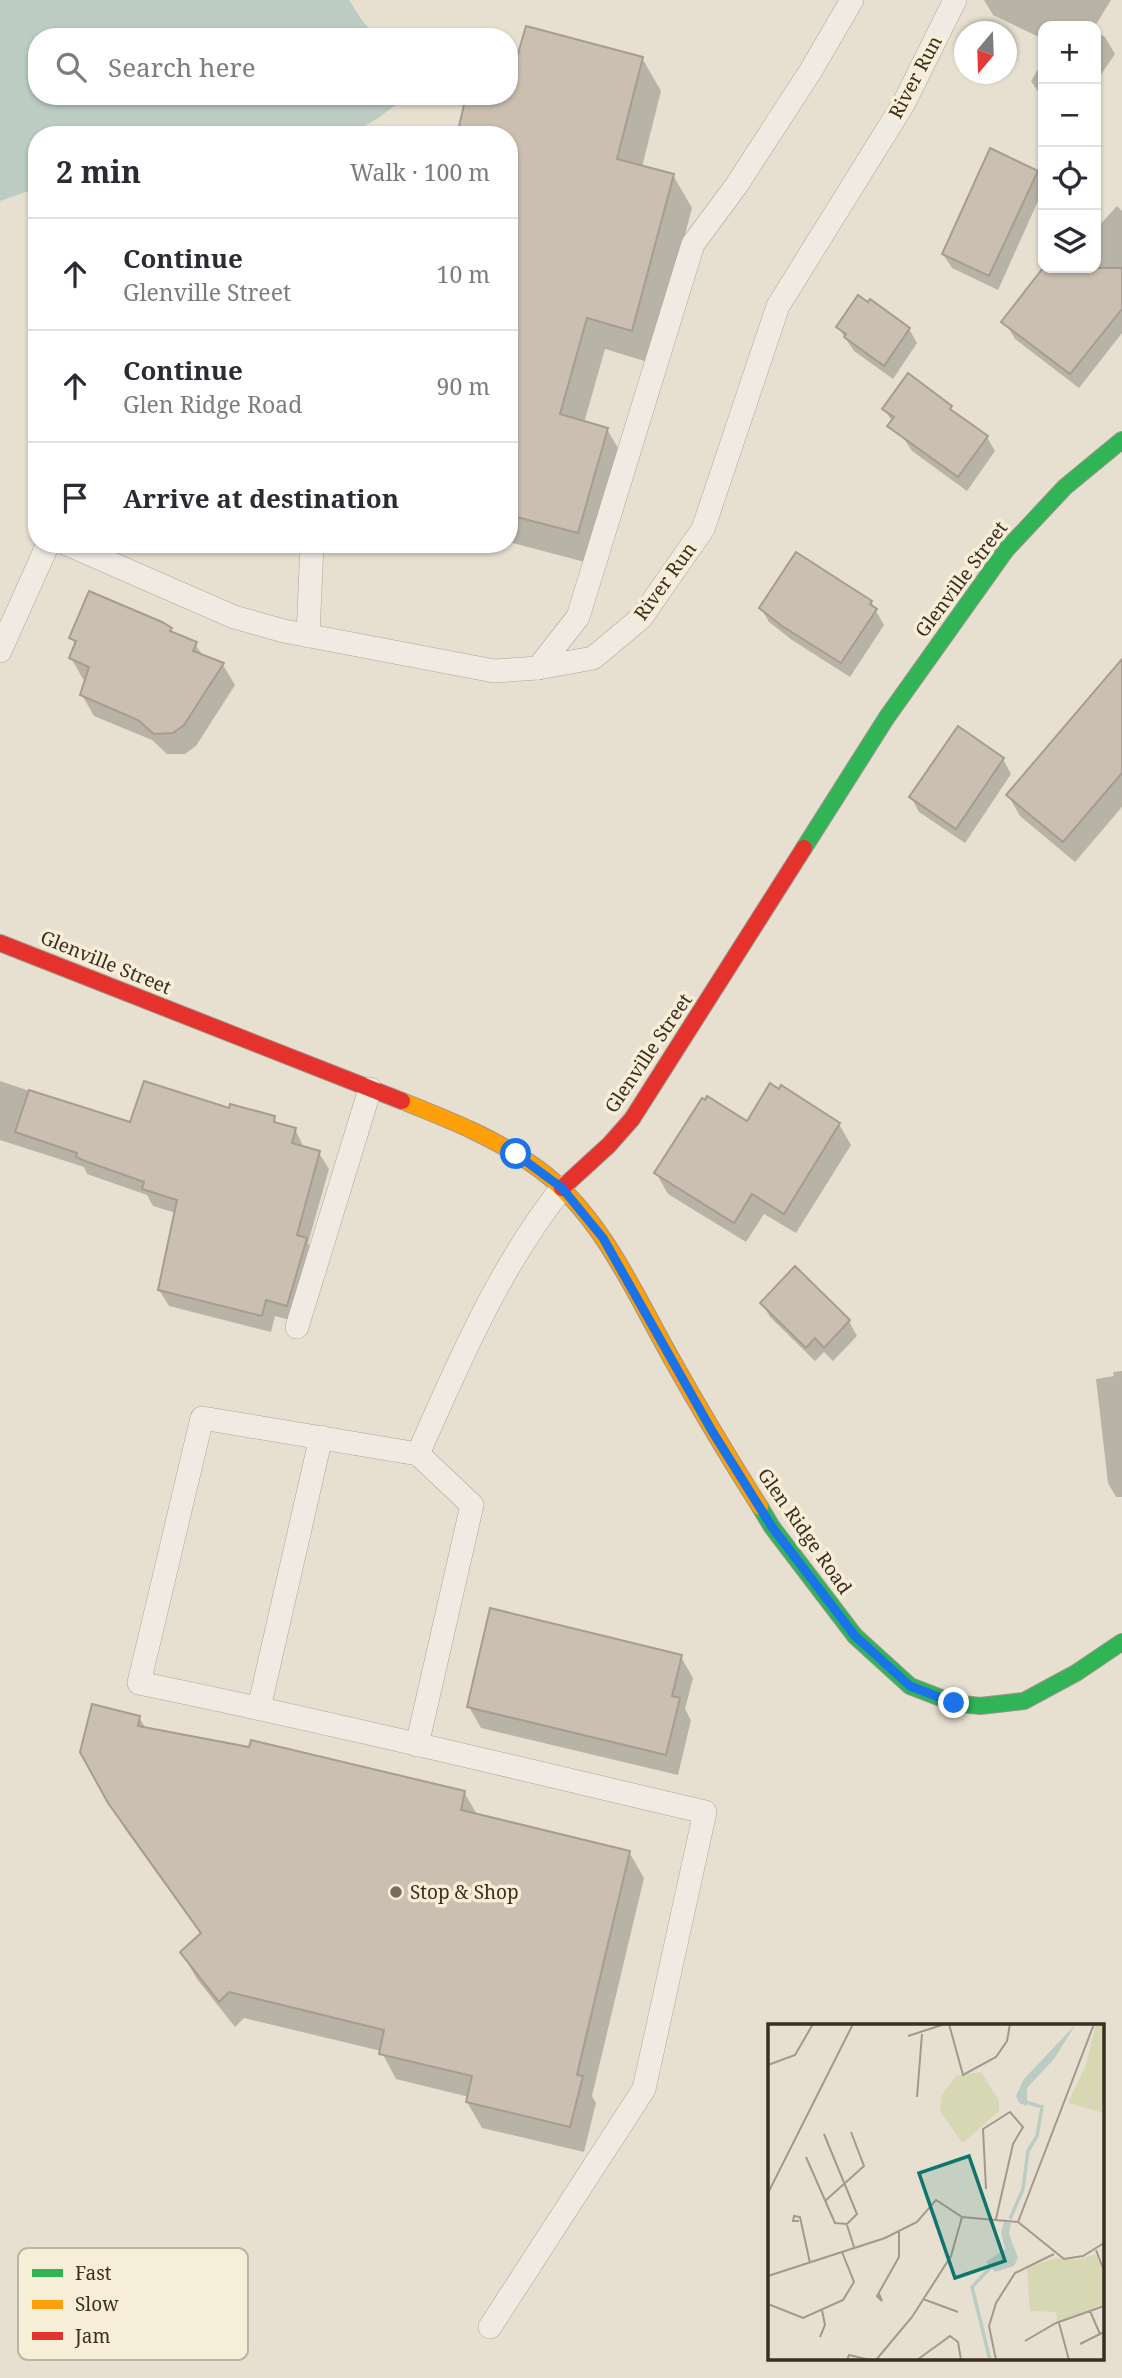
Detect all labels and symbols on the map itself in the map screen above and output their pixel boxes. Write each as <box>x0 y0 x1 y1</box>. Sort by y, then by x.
north arrow <box>954 21 1017 84</box>
street label: River Run <box>882 31 948 123</box>
street label: Glenville Street <box>909 515 1013 642</box>
street label: River Run <box>628 537 702 625</box>
street label: Glenville Street <box>37 924 176 1000</box>
street label: Glenville Street <box>598 988 698 1118</box>
route start <box>500 1138 531 1169</box>
street label: Glen Ridge Road <box>752 1463 858 1599</box>
route end <box>938 1687 969 1718</box>
place label: Stop & Shop <box>410 1879 519 1905</box>
marker: Stop & Shop <box>388 1884 404 1900</box>
inset map <box>768 2024 1104 2360</box>
legend <box>18 2248 248 2360</box>
text: Fast <box>75 2260 112 2286</box>
text: Slow <box>75 2291 119 2317</box>
text: Jam <box>74 2323 110 2349</box>

